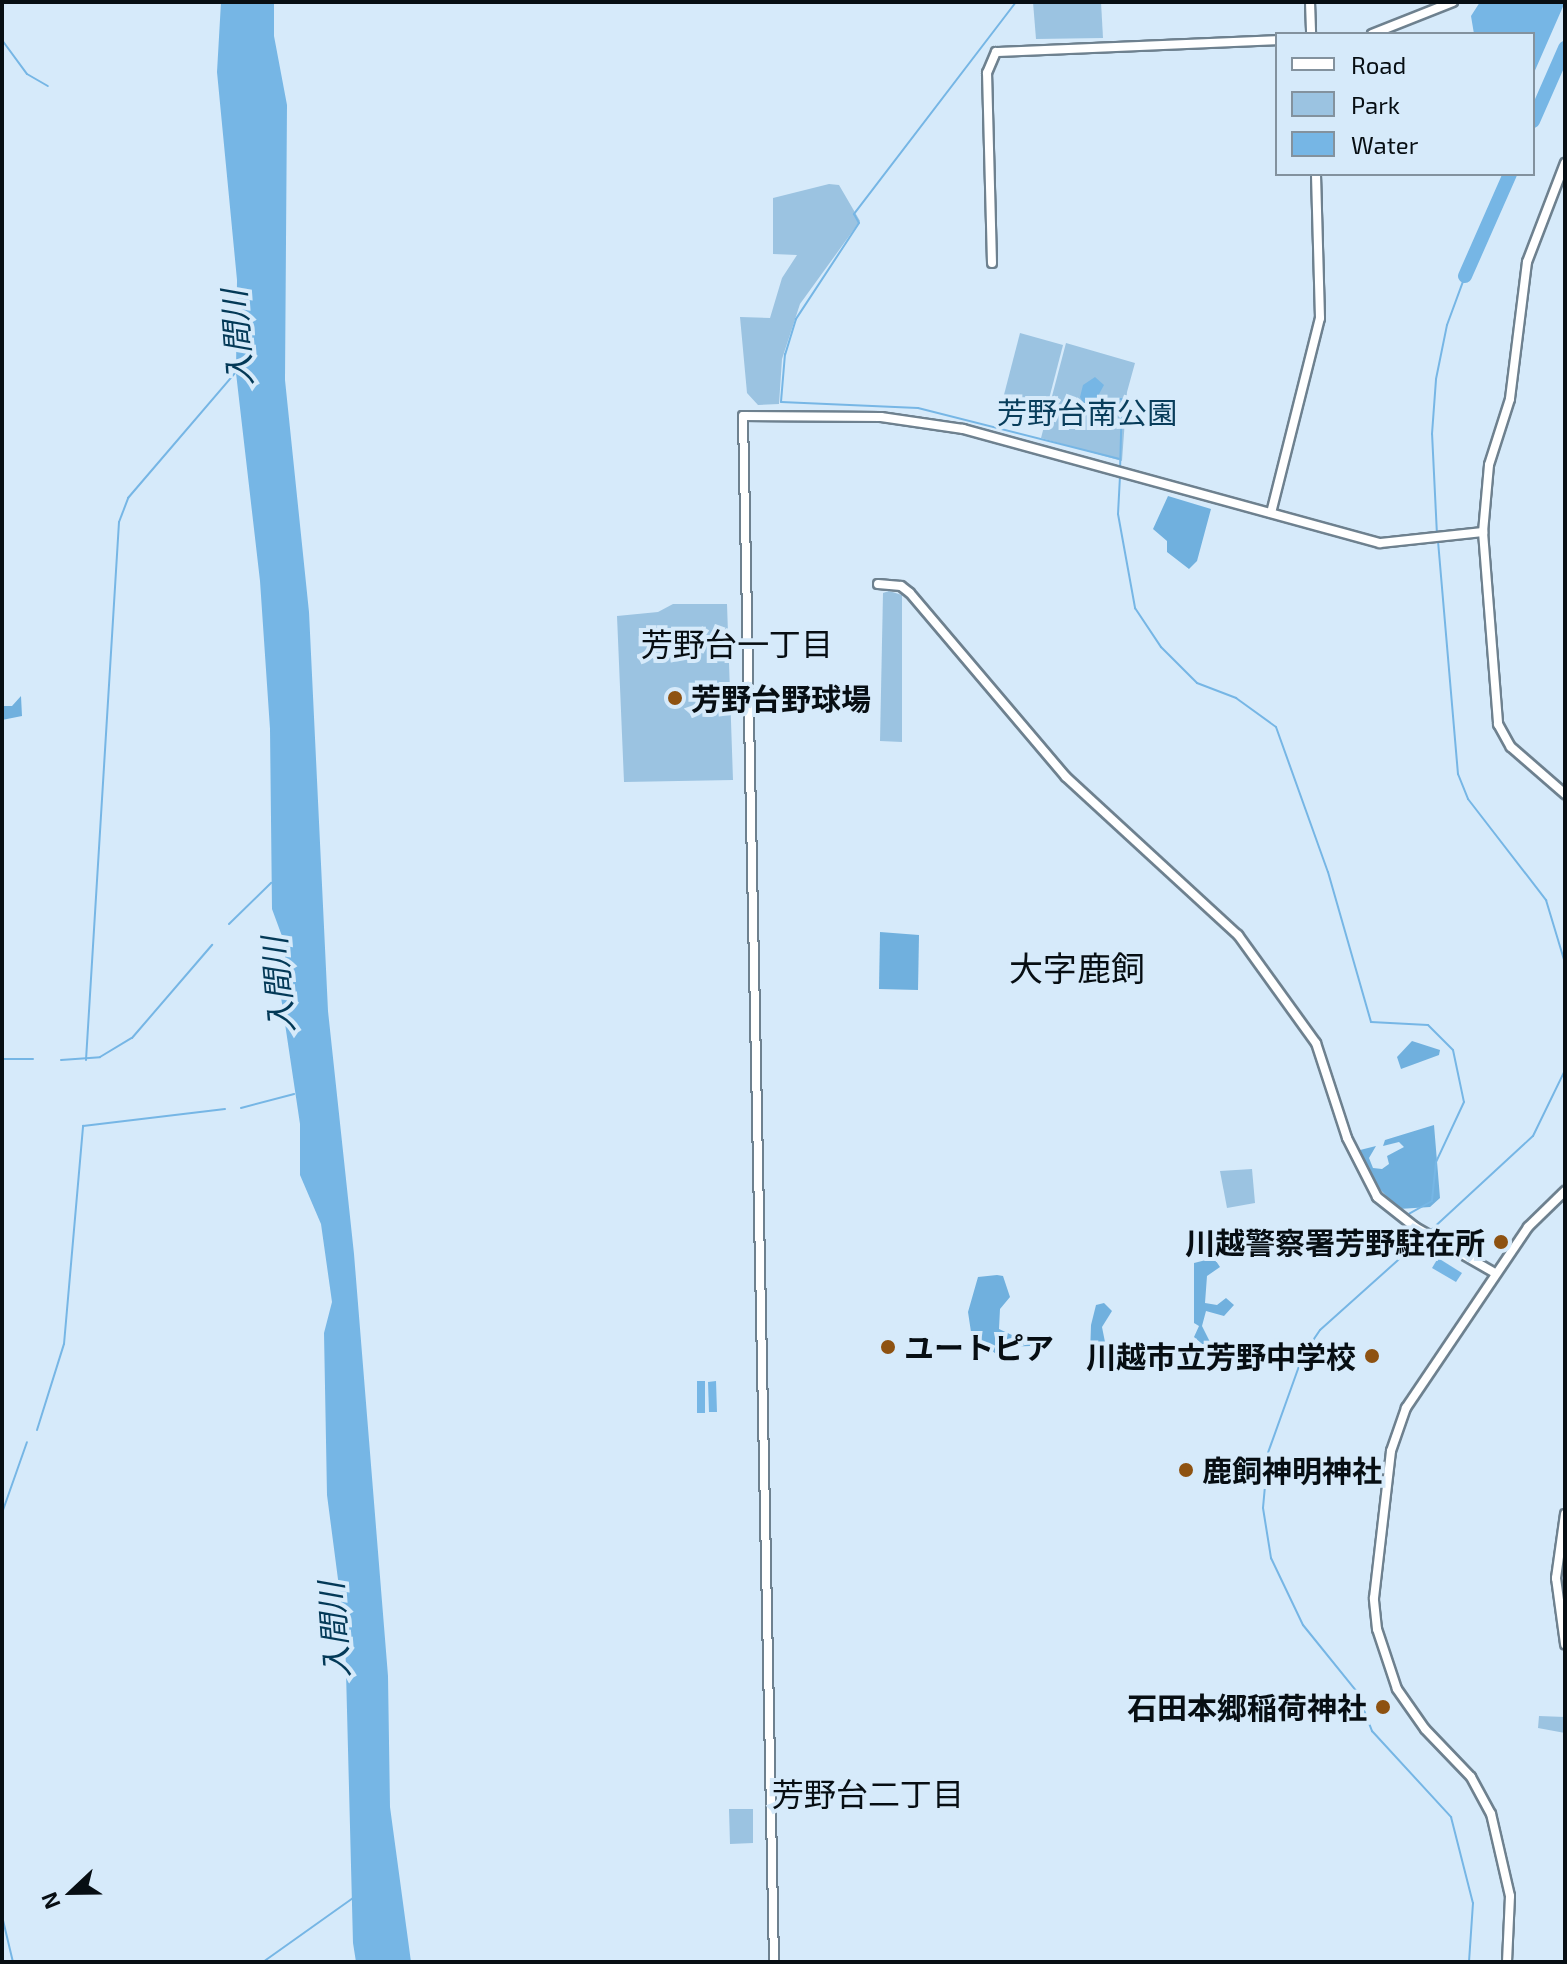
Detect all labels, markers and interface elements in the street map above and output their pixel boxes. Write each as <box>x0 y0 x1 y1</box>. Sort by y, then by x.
legend <box>1275 32 1535 176</box>
text: Road <box>1351 50 1406 79</box>
text: Park <box>1351 90 1400 119</box>
text: Water <box>1351 130 1418 159</box>
water label: 入間川 <box>213 289 259 387</box>
park label: 芳野台南公園 <box>997 394 1177 430</box>
district label: 芳野台一丁目 <box>641 624 833 662</box>
place label: 芳野台野球場 <box>691 680 871 716</box>
marker: 芳野台野球場 <box>666 689 684 707</box>
water label: 入間川 <box>254 936 300 1034</box>
district label: 大字鹿飼 <box>1009 948 1145 988</box>
place label: 川越警察署芳野駐在所 <box>1185 1224 1485 1260</box>
marker: 川越警察署芳野駐在所 <box>1492 1233 1510 1251</box>
place label: ユートピア <box>904 1329 1054 1365</box>
marker: ユートピア <box>879 1338 897 1356</box>
place label: 川越市立芳野中学校 <box>1086 1338 1356 1374</box>
marker: 川越市立芳野中学校 <box>1363 1347 1381 1365</box>
place label: 鹿飼神明神社 <box>1202 1452 1382 1488</box>
marker: 鹿飼神明神社 <box>1177 1461 1195 1479</box>
water label: 入間川 <box>310 1581 356 1679</box>
place label: 石田本郷稲荷神社 <box>1127 1689 1367 1725</box>
marker: 石田本郷稲荷神社 <box>1374 1698 1392 1716</box>
district label: 芳野台二丁目 <box>772 1774 964 1812</box>
north arrow <box>32 1852 112 1932</box>
text: N <box>35 1889 65 1913</box>

